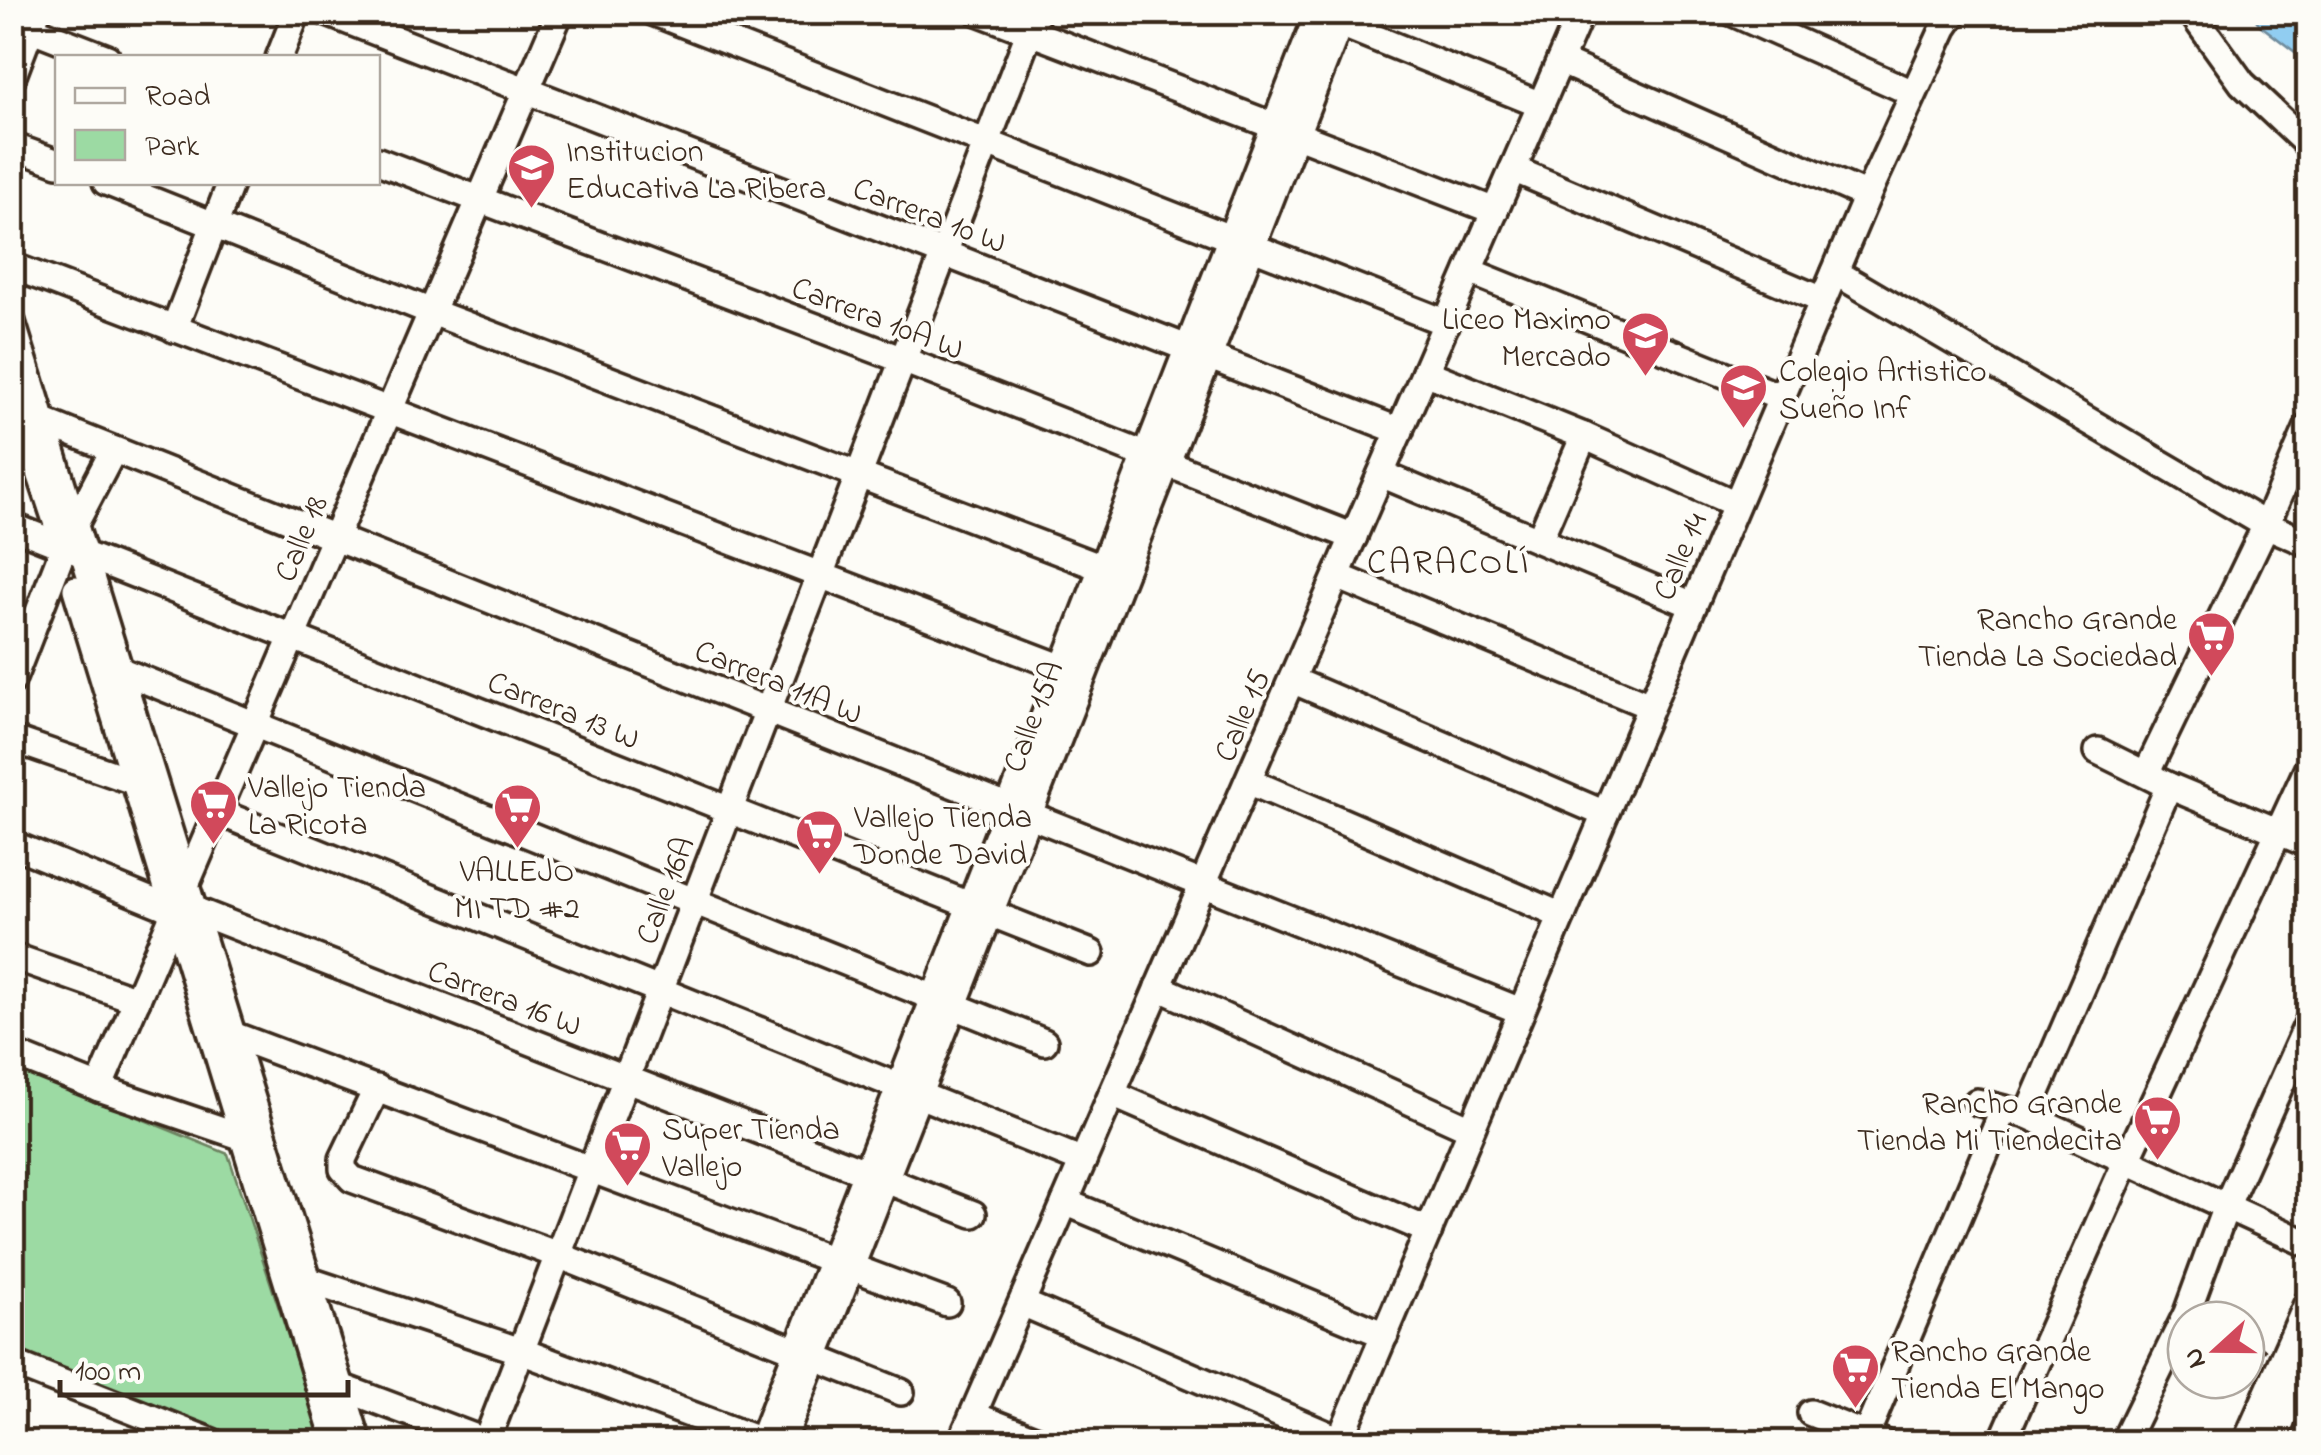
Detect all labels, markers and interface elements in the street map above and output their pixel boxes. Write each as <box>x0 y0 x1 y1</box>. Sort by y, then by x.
legend <box>55 55 380 185</box>
text: Road <box>145 76 210 120</box>
text: Park <box>145 126 200 170</box>
place label: Institucion Educativa La Ribera <box>566 130 826 214</box>
school or university icon: Institucion Educativa La Ribera <box>505 142 557 210</box>
street label: Carrera 10 W <box>845 166 1012 268</box>
street label: Carrera 10A W <box>784 266 970 375</box>
place label: Liceo Maximo Mercado <box>1442 298 1611 382</box>
school or university icon: Liceo Maximo Mercado <box>1620 310 1672 378</box>
place label: Colegio Artistico Sueño Inf <box>1779 350 1987 434</box>
school or university icon: Colegio Artistico Sueño Inf <box>1718 362 1770 430</box>
street label: Calle 18 <box>264 489 342 590</box>
street label: Calle 14 <box>1643 506 1722 609</box>
district label: CARACOLÍ <box>1367 539 1531 590</box>
place label: Rancho Grande Tienda La Sociedad <box>1918 598 2178 682</box>
supermarket icon: Rancho Grande Tienda La Sociedad <box>2186 610 2238 678</box>
street label: Carrera 11A W <box>687 629 869 739</box>
street label: Calle 15A <box>993 655 1078 780</box>
street label: Carrera 13 W <box>480 660 646 764</box>
street label: Calle 15 <box>1204 663 1285 770</box>
place label: Vallejo Tienda La Ricota <box>247 766 426 850</box>
supermarket icon: Vallejo Tienda La Ricota <box>187 778 239 846</box>
supermarket icon: VALLEJO MI TD #2 <box>491 782 543 850</box>
place label: Vallejo Tienda Donde David <box>853 796 1032 880</box>
supermarket icon: Vallejo Tienda Donde David <box>793 808 845 876</box>
street label: Calle 16A <box>625 831 709 952</box>
place label: VALLEJO MI TD #2 <box>454 850 580 934</box>
street label: Carrera 16 W <box>420 949 587 1051</box>
place label: Rancho Grande Tienda Mi Tiendecita <box>1857 1082 2123 1166</box>
supermarket icon: Rancho Grande Tienda Mi Tiendecita <box>2131 1094 2183 1162</box>
place label: Super Tienda Vallejo <box>661 1108 840 1192</box>
supermarket icon: Super Tienda Vallejo <box>601 1120 653 1188</box>
north arrow <box>2166 1300 2266 1400</box>
place label: Rancho Grande Tienda El Mango <box>1891 1330 2105 1414</box>
scale bar <box>60 1335 348 1397</box>
supermarket icon: Rancho Grande Tienda El Mango <box>1830 1342 1882 1410</box>
text: N <box>2173 1342 2218 1374</box>
text: 100 m <box>75 1351 141 1395</box>

